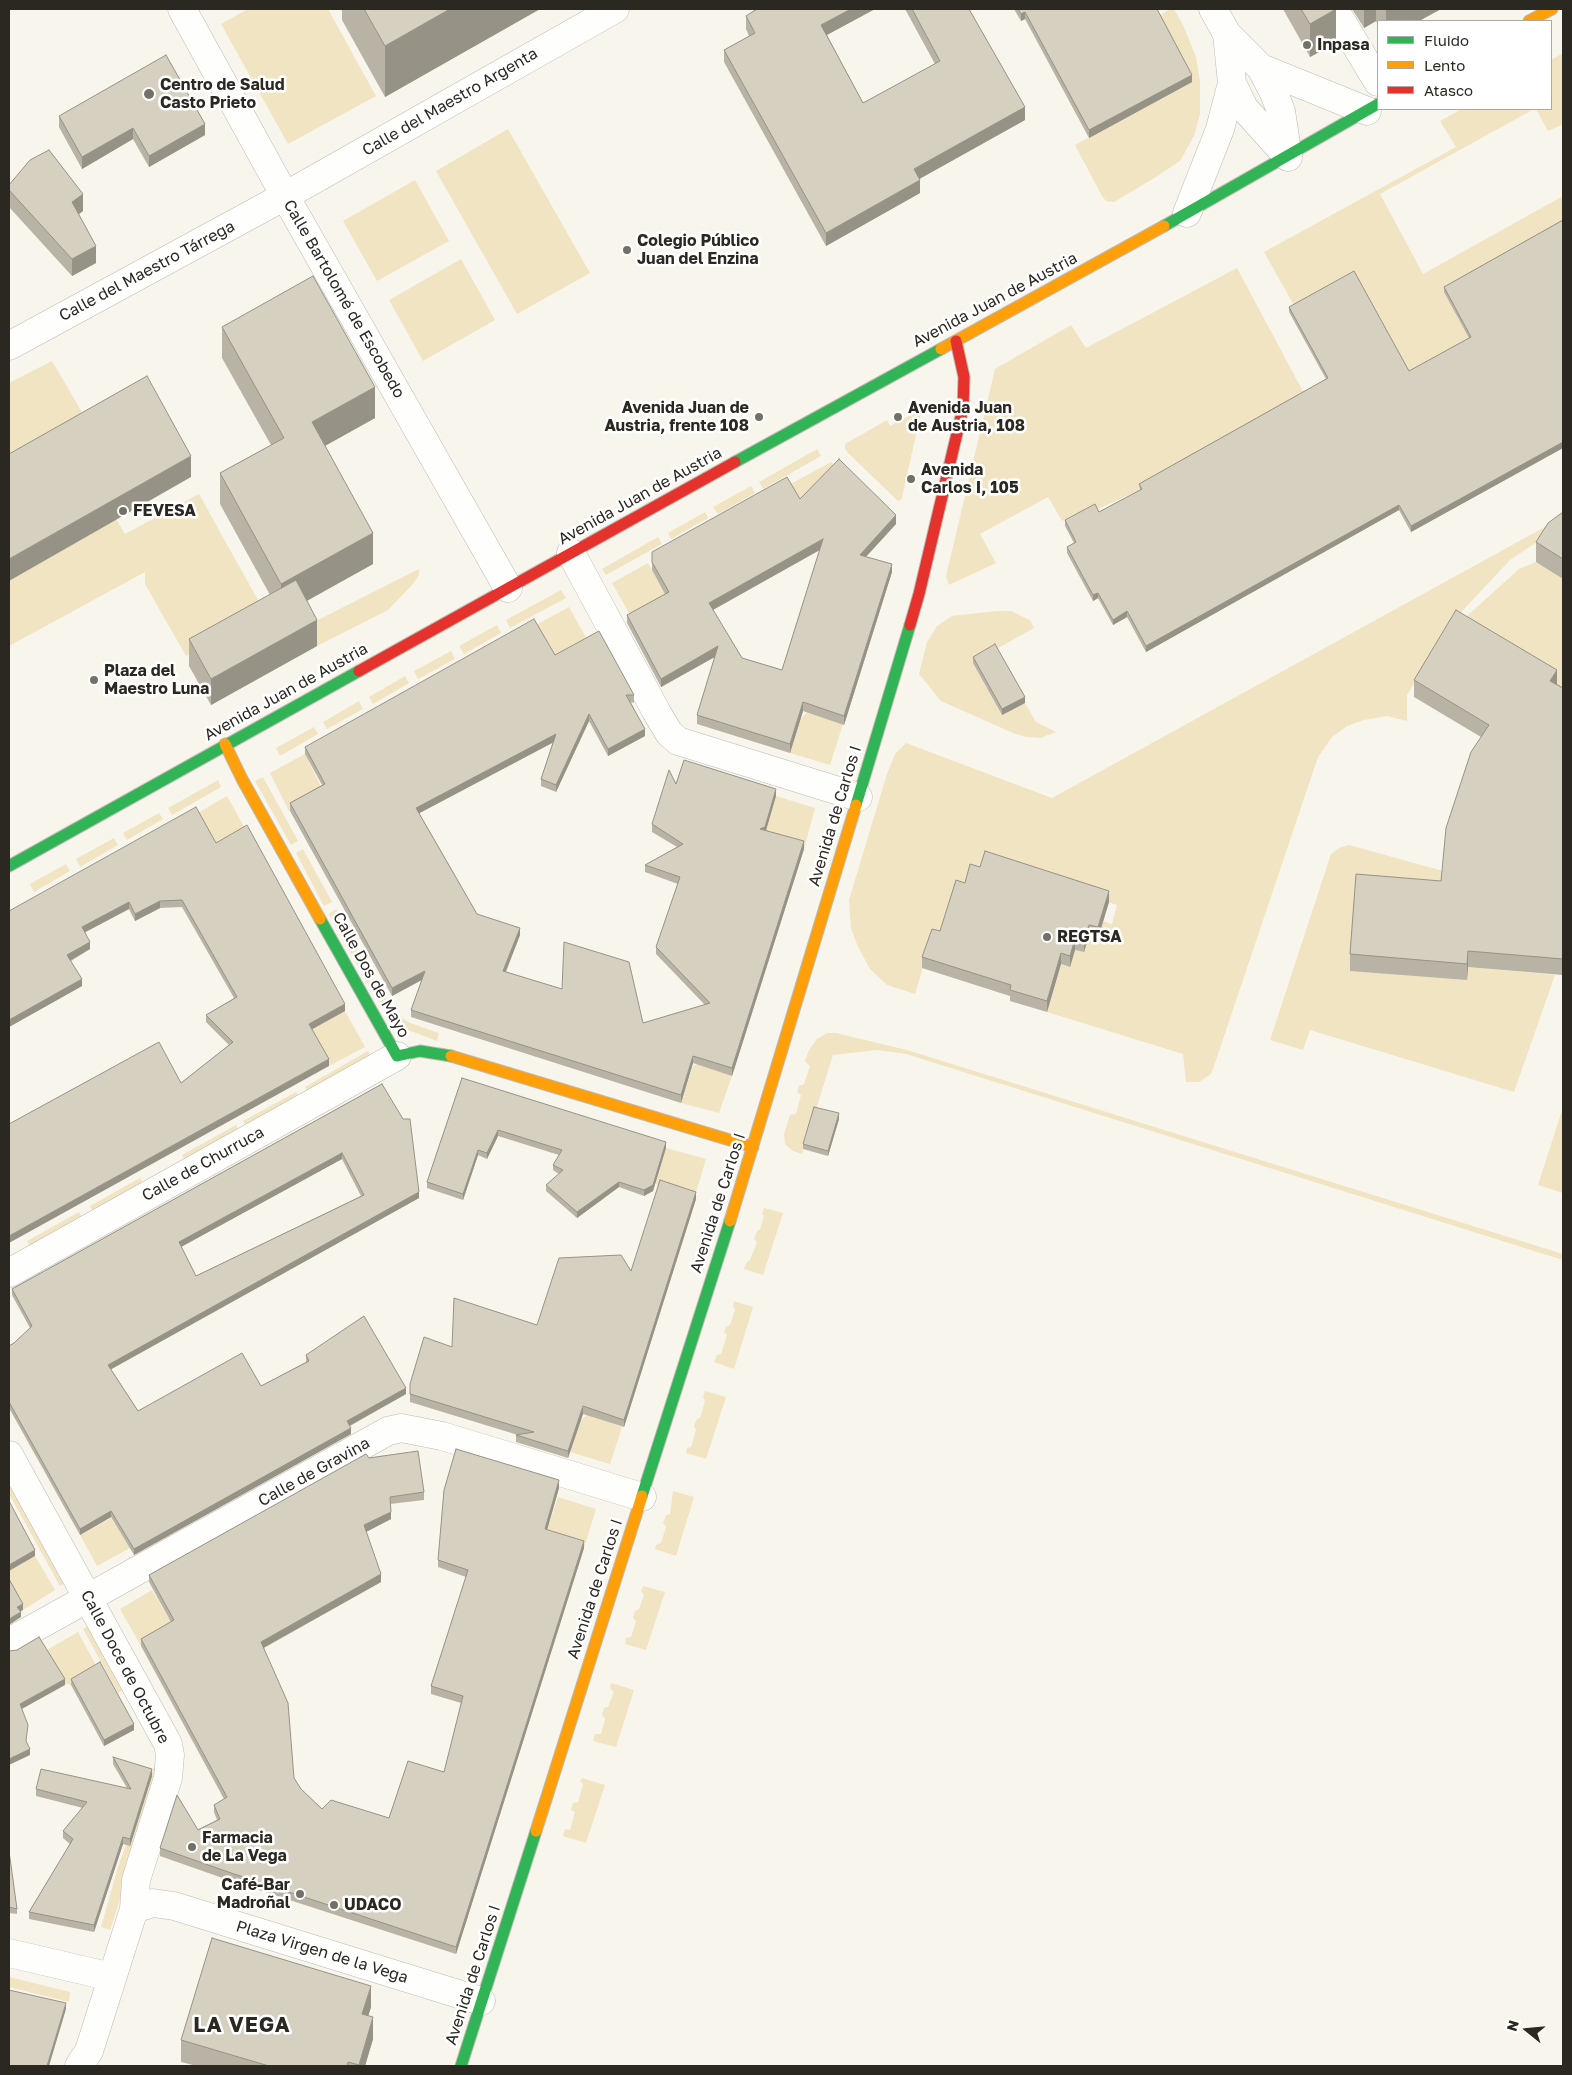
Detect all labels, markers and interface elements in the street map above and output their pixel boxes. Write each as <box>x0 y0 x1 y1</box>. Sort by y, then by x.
legend <box>1377 20 1552 110</box>
text: Fluido <box>1424 31 1469 49</box>
place label: Inpasa <box>1317 35 1369 55</box>
marker: Inpasa <box>1301 39 1313 51</box>
street label: Calle del Maestro Argenta <box>359 44 541 160</box>
text: Lento <box>1424 56 1465 74</box>
place label: Centro de Salud Casto Prieto <box>160 75 284 113</box>
text: Atasco <box>1424 81 1473 99</box>
marker: Centro de Salud Casto Prieto <box>142 87 156 101</box>
street label: Calle Bartolomé de Escobedo <box>279 196 409 402</box>
street label: Calle del Maestro Tárrega <box>56 216 238 326</box>
place label: Colegio Público Juan del Enzina <box>637 231 759 269</box>
marker: Colegio Público Juan del Enzina <box>621 244 633 256</box>
street label: Avenida Juan de Austria <box>909 248 1081 352</box>
place label: Avenida Juan de Austria, frente 108 <box>604 398 749 436</box>
place label: Avenida Juan de Austria, 108 <box>908 398 1025 436</box>
marker: Avenida Juan de Austria, frente 108 <box>753 411 765 423</box>
marker: Avenida Juan de Austria, 108 <box>892 411 904 423</box>
street label: Avenida Juan de Austria <box>555 443 725 549</box>
place label: Avenida Carlos I, 105 <box>921 460 1019 498</box>
marker: Avenida Carlos I, 105 <box>905 473 917 485</box>
place label: FEVESA <box>133 501 196 521</box>
marker: FEVESA <box>117 505 129 517</box>
street label: Avenida Juan de Austria <box>201 639 371 745</box>
place label: Plaza del Maestro Luna <box>104 661 209 699</box>
marker: Plaza del Maestro Luna <box>88 674 100 686</box>
street label: Avenida de Carlos I <box>804 743 866 889</box>
street label: Calle Dos de Mayo <box>329 909 413 1041</box>
place label: REGTSA <box>1057 927 1122 947</box>
marker: REGTSA <box>1041 931 1053 943</box>
street label: Calle de Churruca <box>139 1122 267 1206</box>
street label: Avenida de Carlos I <box>686 1131 750 1275</box>
street label: Calle de Gravina <box>255 1433 373 1511</box>
street label: Avenida de Carlos I <box>563 1517 627 1661</box>
street label: Calle Doce de Octubre <box>76 1587 174 1747</box>
place label: Farmacia de La Vega <box>202 1828 287 1866</box>
marker: Farmacia de La Vega <box>186 1841 198 1853</box>
place label: Café-Bar Madroñal <box>217 1875 290 1913</box>
marker: Café-Bar Madroñal <box>294 1888 306 1900</box>
place label: UDACO <box>344 1895 402 1915</box>
marker: UDACO <box>328 1899 340 1911</box>
street label: Avenida de Carlos I <box>441 1903 505 2047</box>
street label: Plaza Virgen de la Vega <box>234 1917 410 1987</box>
north arrow <box>1502 2005 1552 2055</box>
district label: LA VEGA <box>192 2012 292 2038</box>
text: N <box>1502 2018 1522 2033</box>

